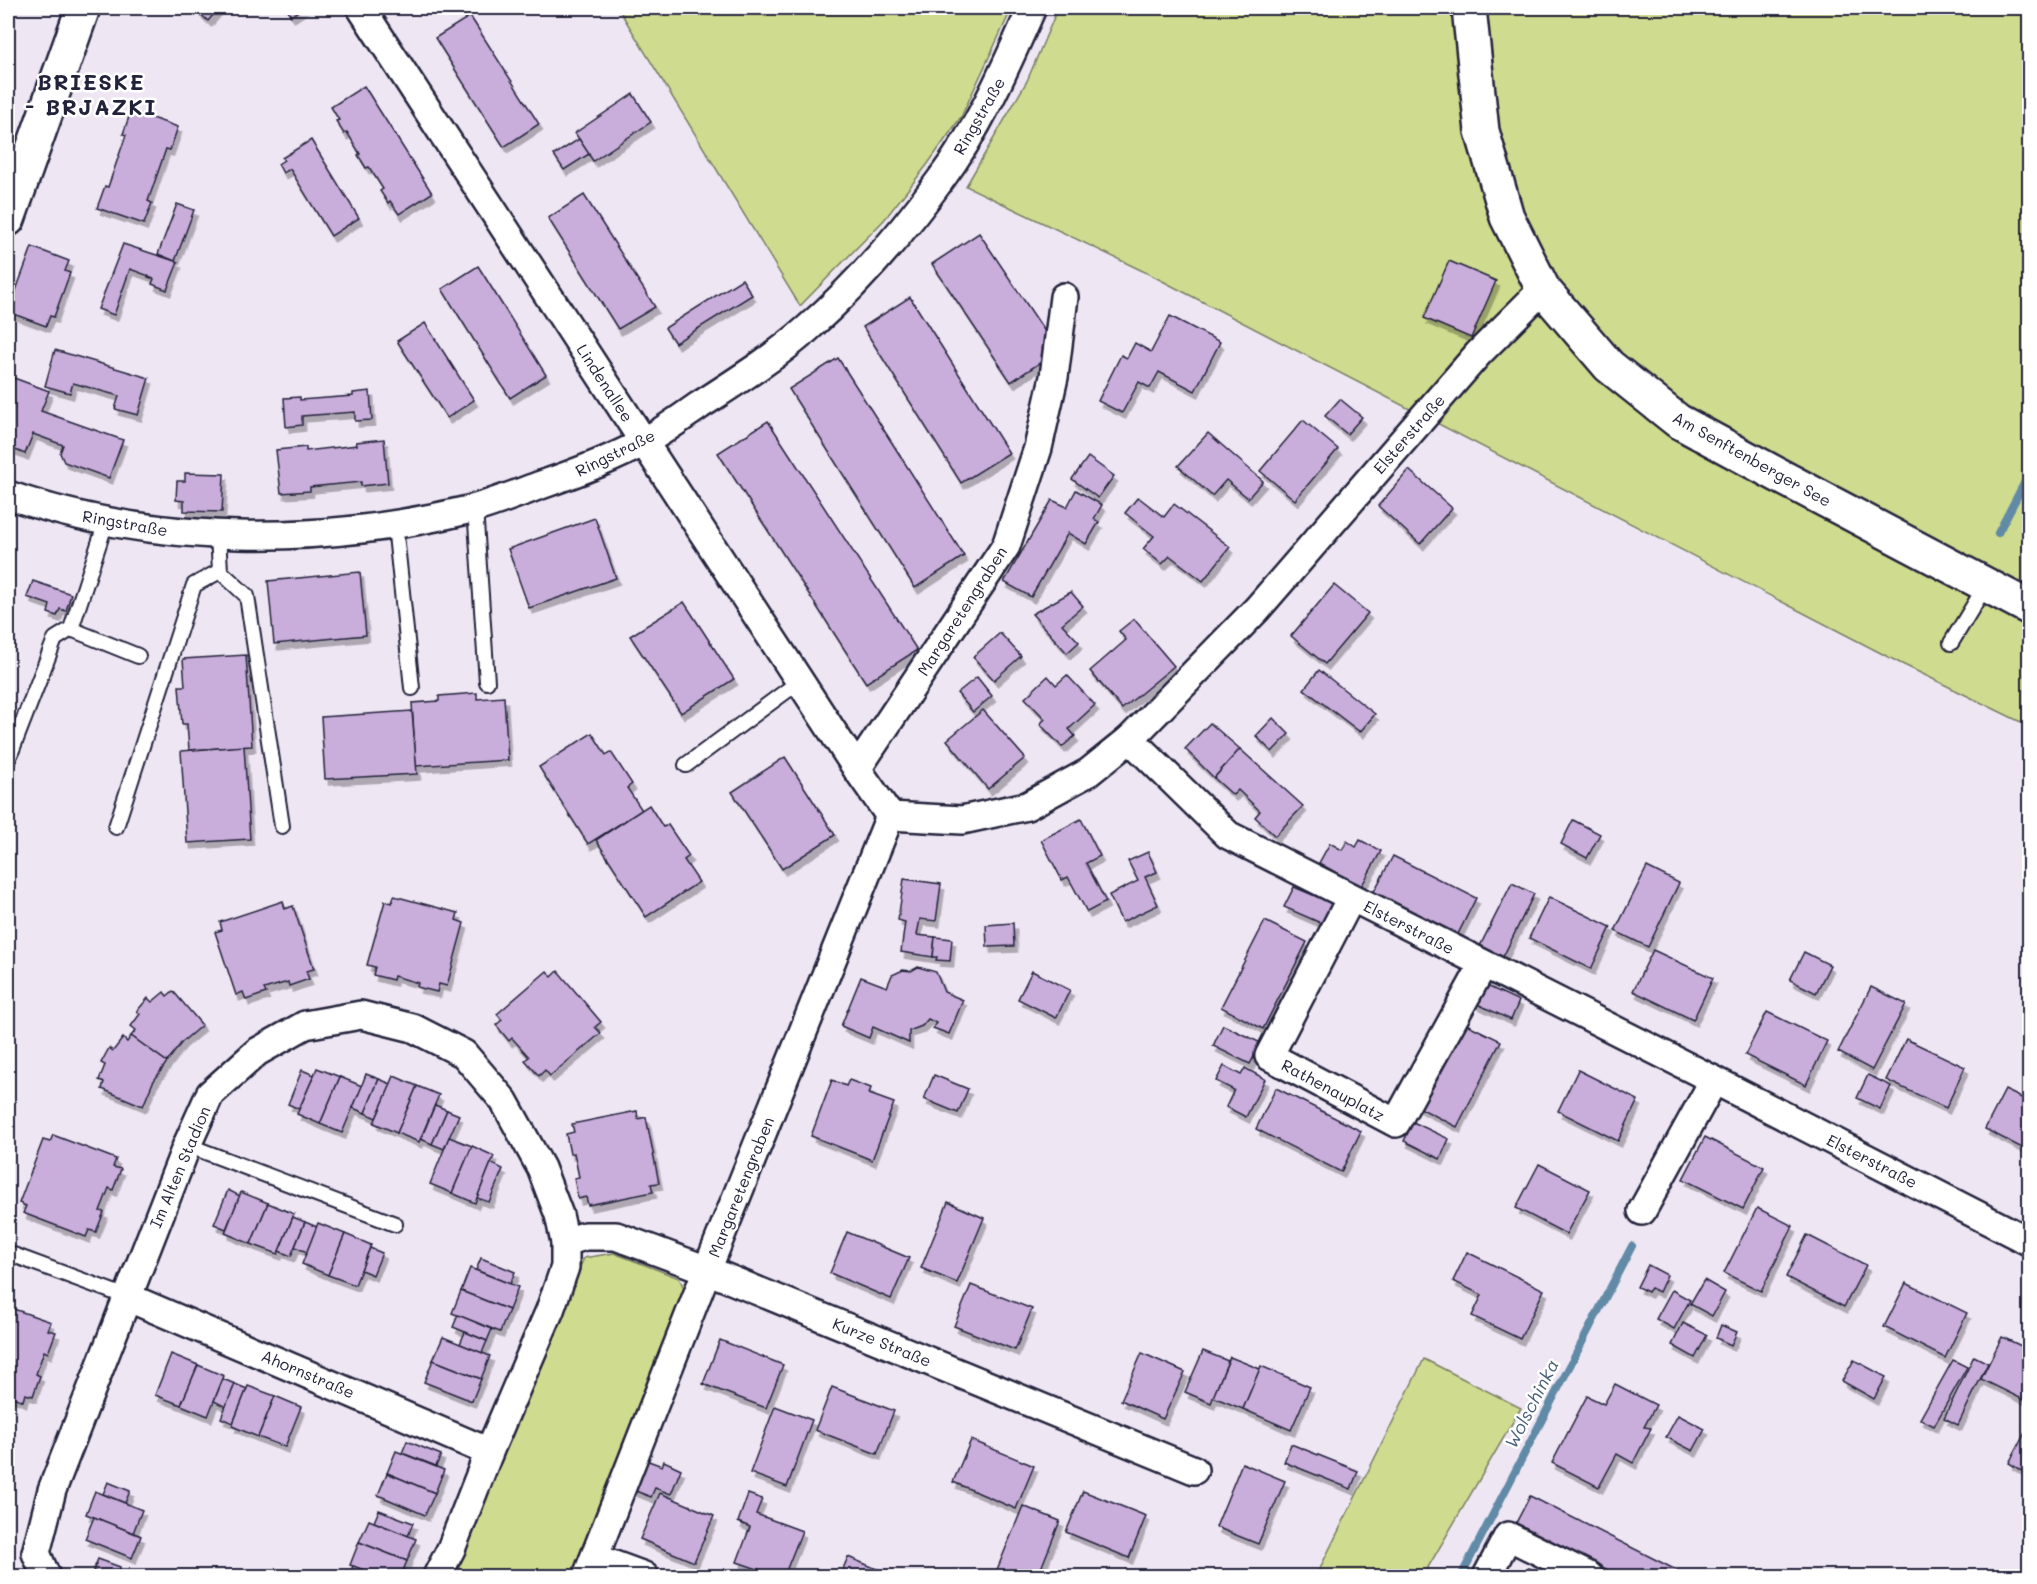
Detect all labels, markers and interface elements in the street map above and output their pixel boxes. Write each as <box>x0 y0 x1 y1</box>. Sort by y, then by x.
district label: BRIESKE - BRJAZKI <box>25 67 157 121</box>
street label: Ringstraße <box>948 73 1009 158</box>
street label: Lindenallee <box>572 340 638 426</box>
street label: Elsterstraße <box>1368 389 1449 478</box>
street label: Am Senftenberger See <box>1669 406 1835 511</box>
street label: Ringstraße <box>571 424 658 481</box>
street label: Ringstraße <box>81 505 169 540</box>
street label: Margaretengraben <box>912 542 1011 679</box>
street label: Elsterstraße <box>1360 895 1458 958</box>
street label: Rathenauplatz <box>1278 1054 1388 1126</box>
street label: Im Alten Stadion <box>144 1103 215 1231</box>
street label: Margaretengraben <box>703 1113 778 1260</box>
street label: Elsterstraße <box>1823 1129 1921 1192</box>
street label: Kurze Straße <box>830 1312 935 1371</box>
street label: Ahornstraße <box>258 1344 358 1403</box>
water label: Wolschinka <box>1498 1355 1564 1452</box>

